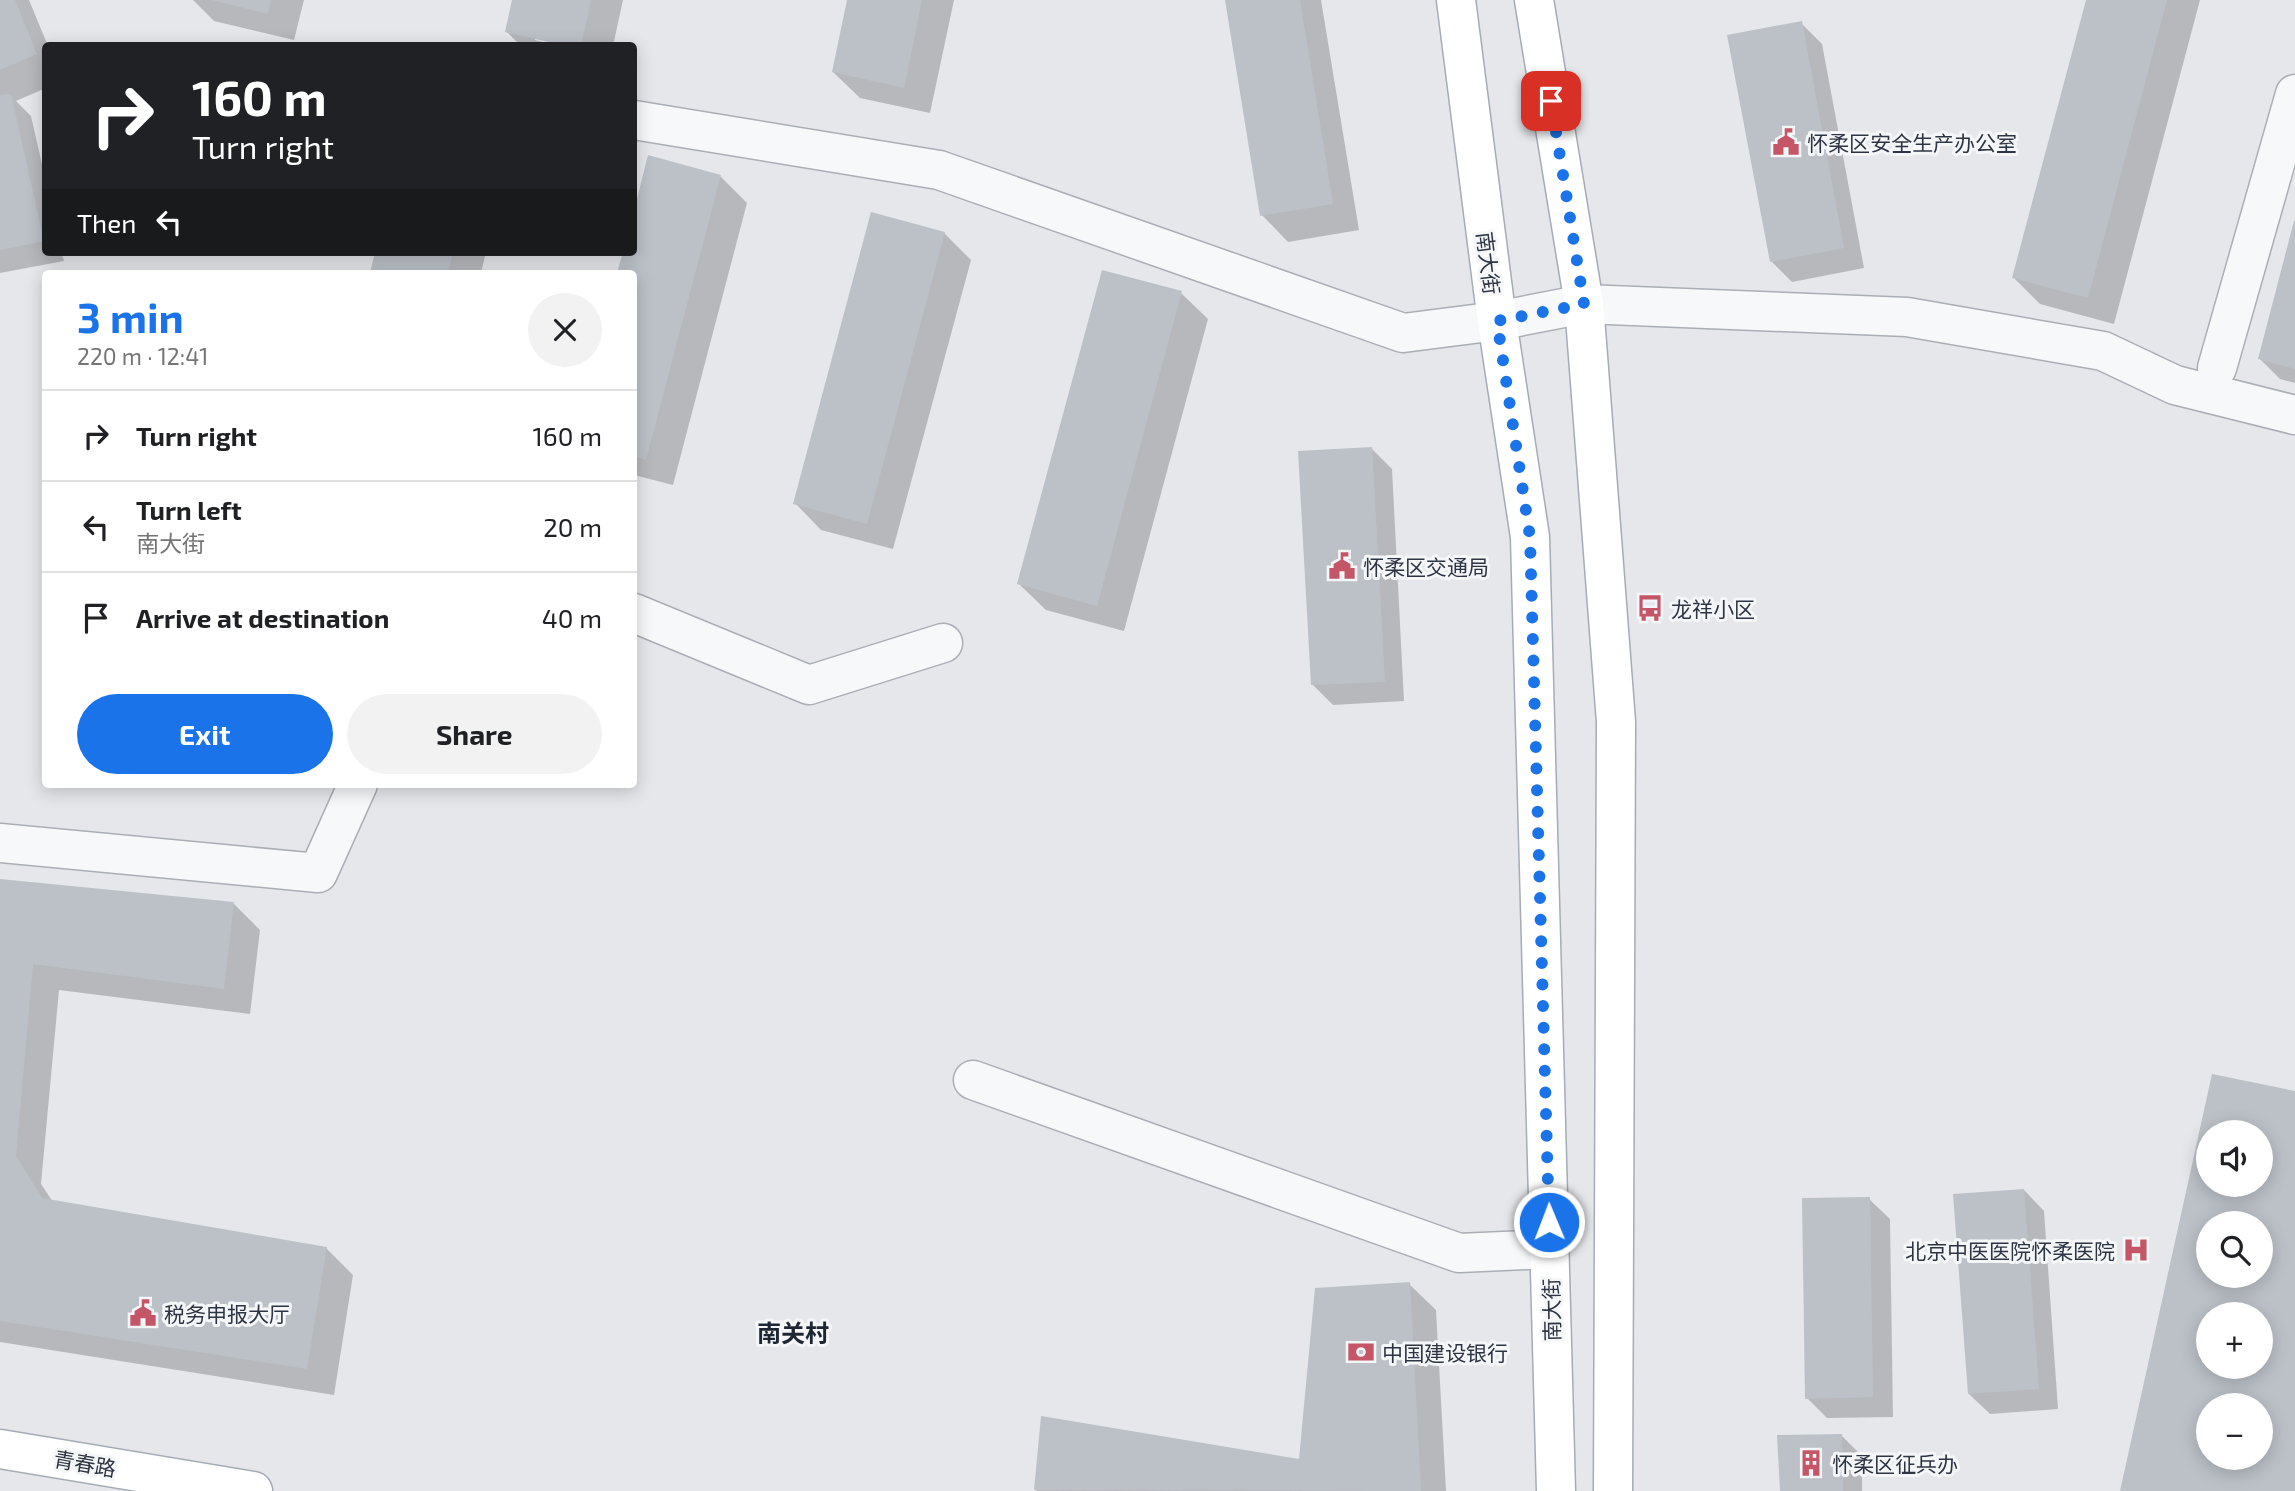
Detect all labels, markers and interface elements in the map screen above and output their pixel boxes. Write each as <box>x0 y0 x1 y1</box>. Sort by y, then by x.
text: 160 m <box>192 67 327 126</box>
icon: right <box>77 70 168 161</box>
pin <box>1521 71 1581 131</box>
icon: arrive <box>1532 82 1570 120</box>
text: Turn right <box>192 127 334 165</box>
public building icon: 怀柔区安全生产办公室 <box>1771 127 1801 157</box>
place label: 怀柔区安全生产办公室 <box>1807 130 2017 155</box>
icon: left <box>150 203 188 241</box>
text: Then <box>77 207 136 238</box>
street label: 南大街 <box>1473 230 1505 296</box>
text: 3 min <box>77 291 184 341</box>
button: close <box>528 293 602 367</box>
text: 220 m · 12:41 <box>77 342 209 370</box>
icon: right <box>77 417 115 455</box>
text: Turn right <box>136 420 257 451</box>
text: 160 m <box>533 420 602 451</box>
text: Turn left <box>136 494 242 525</box>
icon: left <box>77 508 115 546</box>
text: 20 m <box>543 511 602 542</box>
text: 南大街 <box>136 529 205 557</box>
public building icon: 怀柔区交通局 <box>1327 551 1357 581</box>
place label: 怀柔区交通局 <box>1363 554 1489 579</box>
bus stop icon: 龙祥小区 <box>1635 593 1665 623</box>
place label: 龙祥小区 <box>1671 596 1755 621</box>
icon: arrive <box>77 599 115 637</box>
text: Arrive at destination <box>136 602 389 633</box>
text: 40 m <box>542 602 602 633</box>
button: Exit <box>77 694 333 774</box>
button: Share <box>347 694 602 774</box>
map controls <box>2196 1120 2273 1470</box>
button: sound <box>2196 1120 2273 1197</box>
position arrow <box>1512 1185 1586 1259</box>
button: search <box>2196 1211 2273 1288</box>
hospital icon: 北京中医医院怀柔医院 <box>2121 1235 2151 1265</box>
place label: 北京中医医院怀柔医院 <box>1905 1238 2115 1263</box>
street label: 南大街 <box>1538 1278 1564 1342</box>
public building icon: 税务申报大厅 <box>128 1298 158 1328</box>
place label: 税务申报大厅 <box>164 1301 290 1326</box>
button: + <box>2196 1302 2273 1379</box>
district label: 南关村 <box>757 1318 829 1347</box>
bank icon: 中国建设银行 <box>1346 1337 1376 1367</box>
place label: 中国建设银行 <box>1382 1340 1508 1365</box>
button: − <box>2196 1393 2273 1470</box>
street label: 青春路 <box>52 1445 118 1481</box>
building icon: 怀柔区征兵办 <box>1796 1448 1826 1478</box>
place label: 怀柔区征兵办 <box>1832 1451 1958 1476</box>

